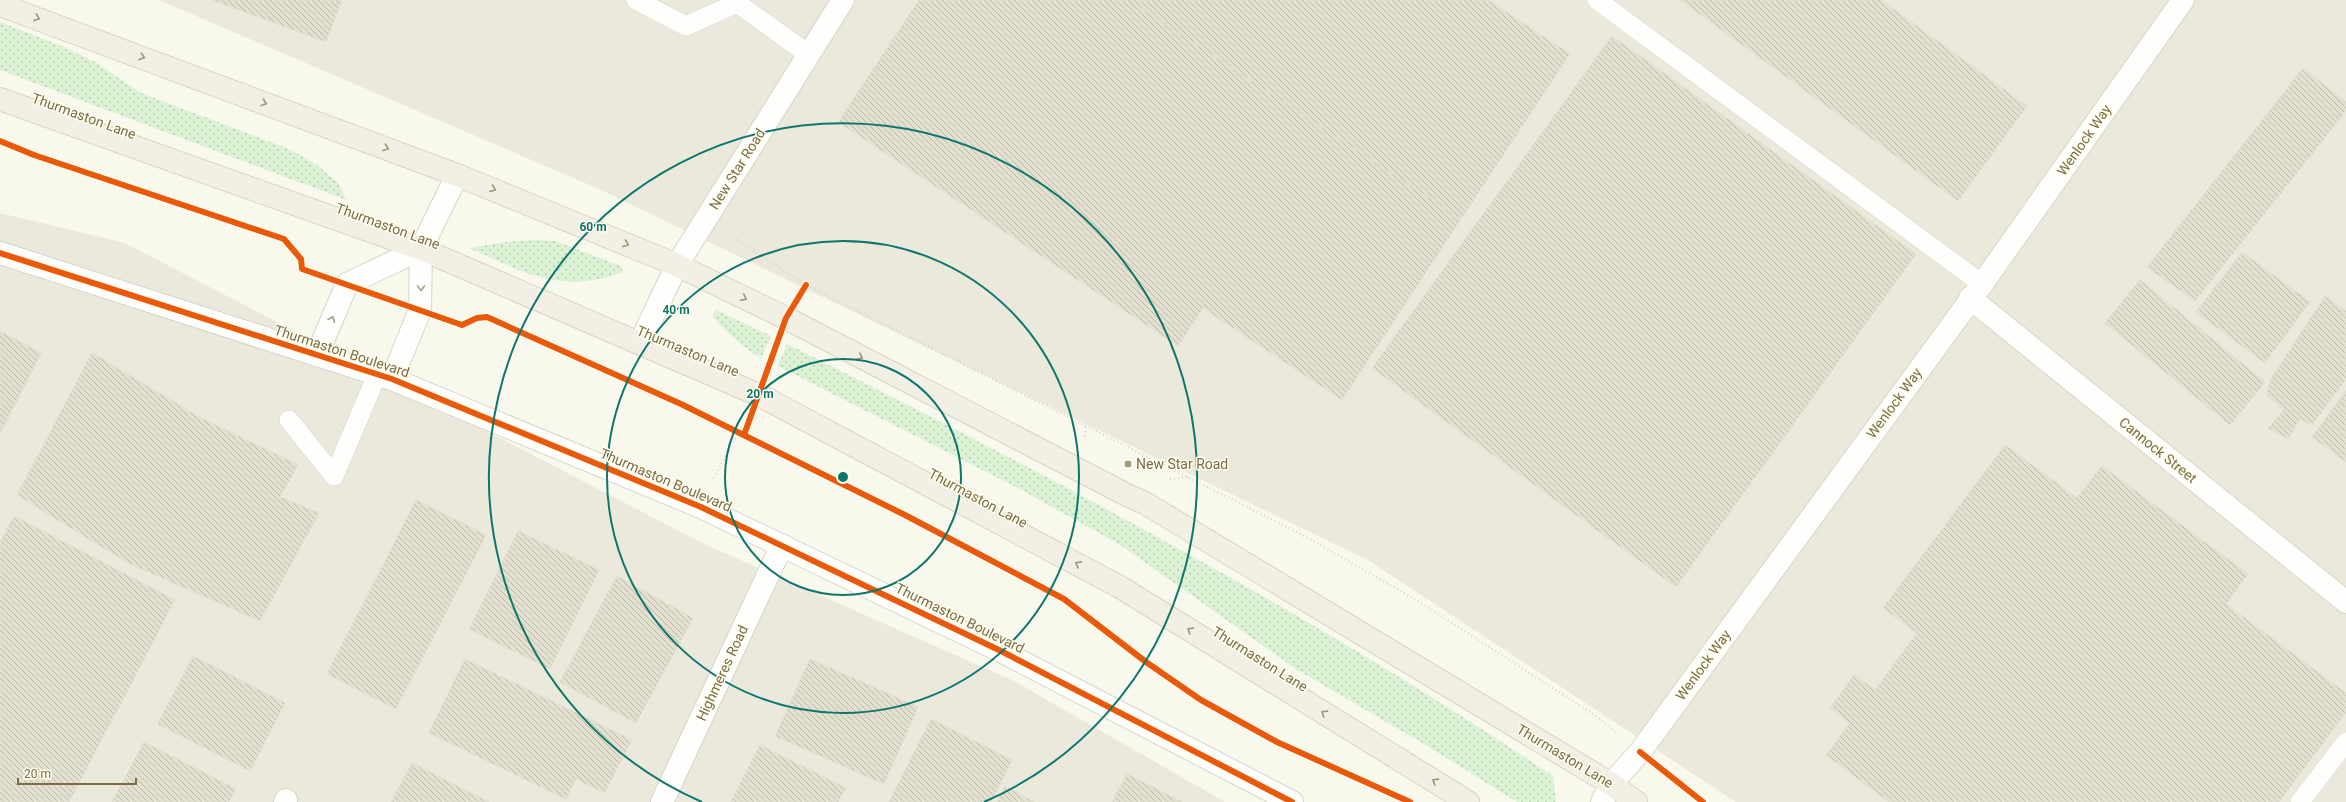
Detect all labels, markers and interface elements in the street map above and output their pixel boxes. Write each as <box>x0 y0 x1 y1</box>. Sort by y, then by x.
one-way arrow <box>33 14 40 22</box>
one-way arrow <box>138 53 145 61</box>
street label: Thurmaston Lane <box>30 90 138 142</box>
one-way arrow <box>260 98 267 106</box>
street label: Wenlock Way <box>2054 101 2115 179</box>
street label: New Star Road <box>706 126 768 212</box>
one-way arrow <box>382 144 389 152</box>
one-way arrow <box>489 185 496 193</box>
street label: Thurmaston Lane <box>334 200 442 252</box>
text: 60 m <box>579 220 607 234</box>
one-way arrow <box>622 239 630 247</box>
one-way arrow <box>417 285 425 291</box>
one-way arrow <box>740 293 748 301</box>
text: 40 m <box>662 303 690 317</box>
one-way arrow <box>328 316 336 323</box>
street label: Thurmaston Boulevard <box>272 322 412 380</box>
street label: Thurmaston Lane <box>634 322 742 380</box>
one-way arrow <box>856 352 863 359</box>
street label: Wenlock Way <box>1863 364 1925 441</box>
text: 20 m <box>746 387 774 401</box>
street label: Cannock Street <box>2116 414 2200 486</box>
street label: Thurmaston Boulevard <box>598 445 734 515</box>
place label: New Star Road <box>1136 456 1228 472</box>
marker: New Star Road <box>1123 459 1133 469</box>
street label: Thurmaston Lane <box>926 465 1030 531</box>
centre of rings <box>836 470 850 484</box>
one-way arrow <box>1075 561 1082 569</box>
street label: Thurmaston Boulevard <box>893 580 1027 656</box>
street label: Highmeres Road <box>693 623 751 723</box>
street label: Thurmaston Lane <box>1209 623 1311 695</box>
street label: Wenlock Way <box>1672 626 1734 703</box>
one-way arrow <box>1187 627 1194 635</box>
one-way arrow <box>1321 710 1328 718</box>
street label: Thurmaston Lane <box>1514 721 1616 791</box>
scale bar <box>18 760 136 786</box>
text: 20 m <box>24 767 51 781</box>
one-way arrow <box>1432 779 1439 786</box>

